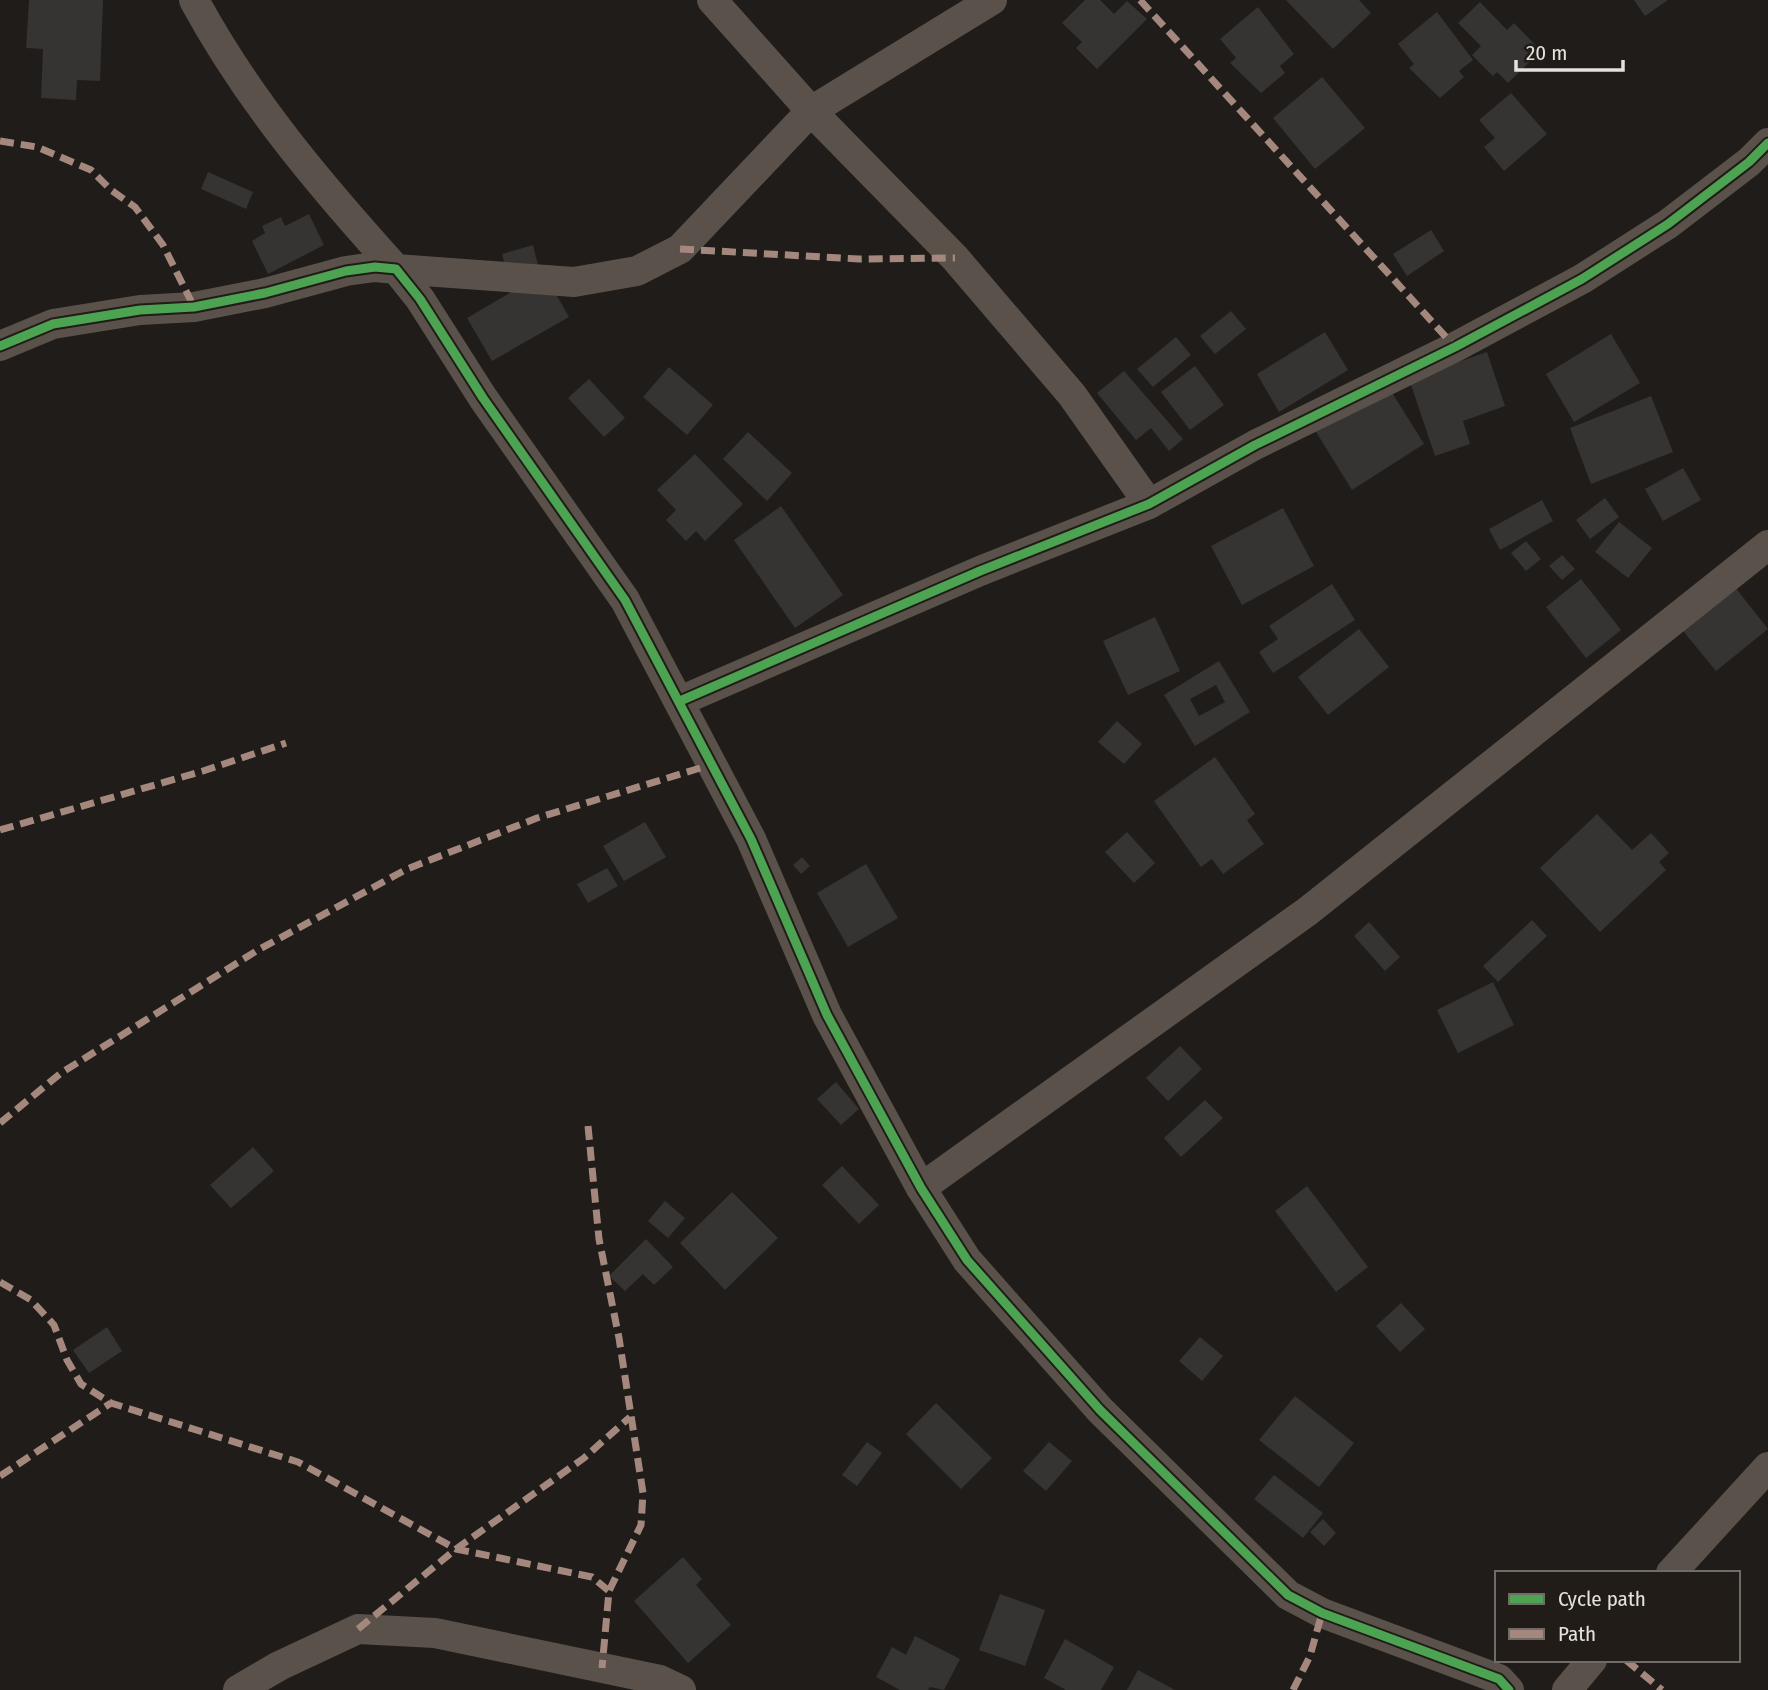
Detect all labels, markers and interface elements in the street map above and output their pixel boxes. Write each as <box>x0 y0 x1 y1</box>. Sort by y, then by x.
scale bar <box>1516 28 1623 72</box>
text: 20 m <box>1526 40 1567 66</box>
legend <box>1495 1571 1740 1662</box>
text: Cycle path <box>1558 1586 1646 1612</box>
text: Path <box>1558 1621 1596 1647</box>

